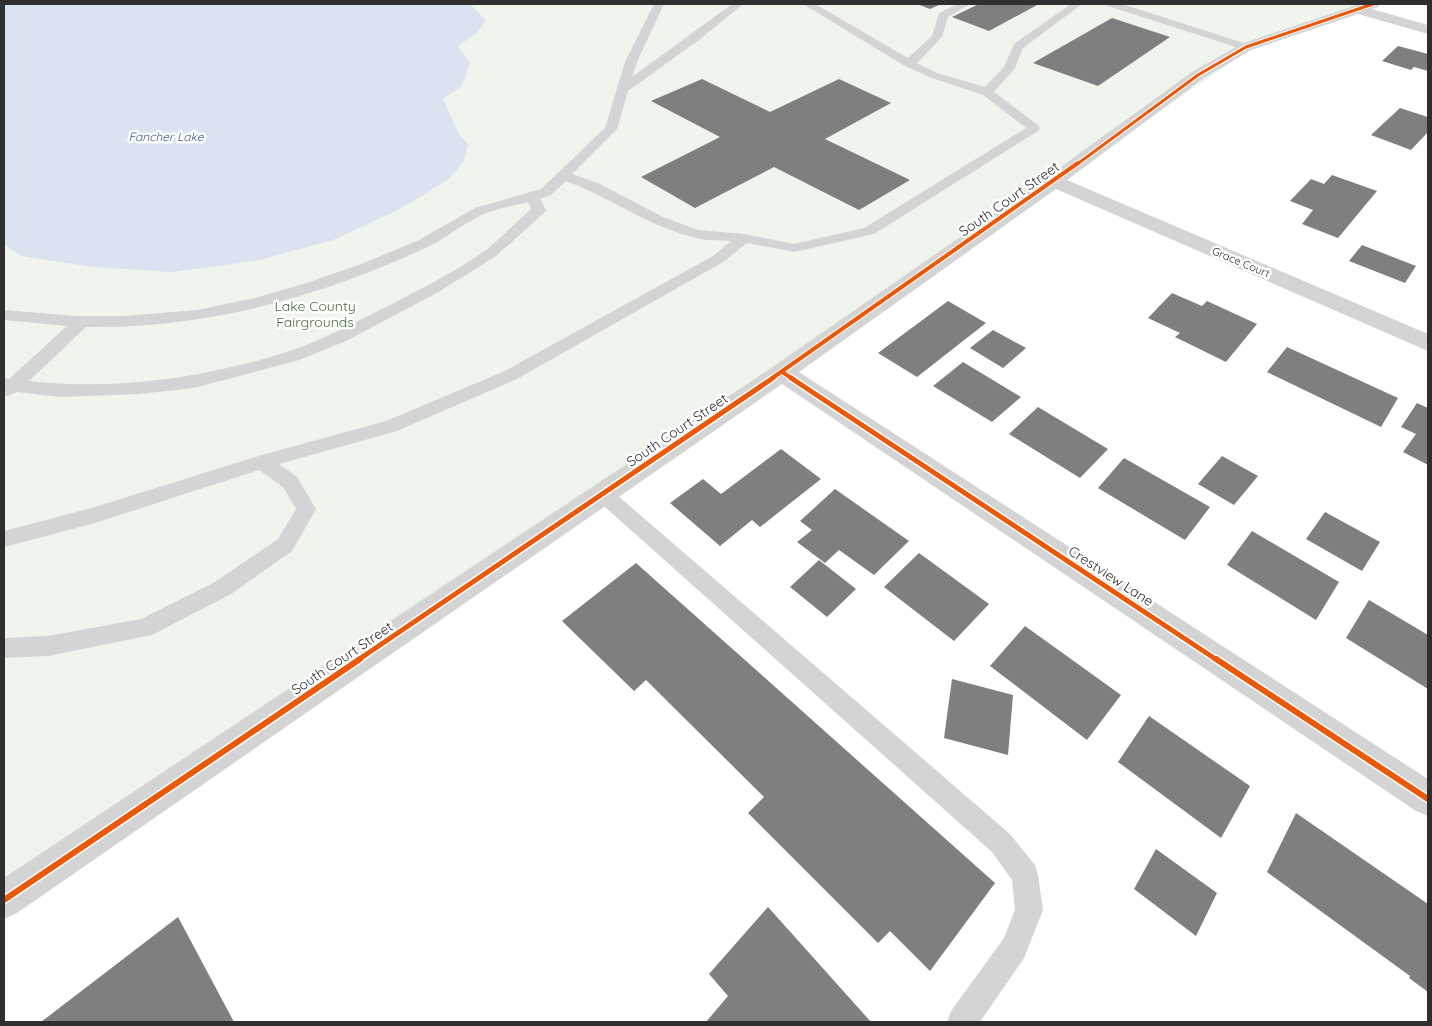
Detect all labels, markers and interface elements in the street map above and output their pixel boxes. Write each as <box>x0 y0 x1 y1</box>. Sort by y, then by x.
water label: Fancher Lake <box>128 129 205 144</box>
street label: South Court Street <box>955 157 1063 240</box>
street label: Grace Court <box>1210 244 1272 281</box>
park label: Lake County Fairgrounds <box>274 297 356 331</box>
street label: South Court Street <box>623 389 731 471</box>
street label: Crestview Lane <box>1065 542 1157 610</box>
street label: South Court Street <box>288 617 396 699</box>

